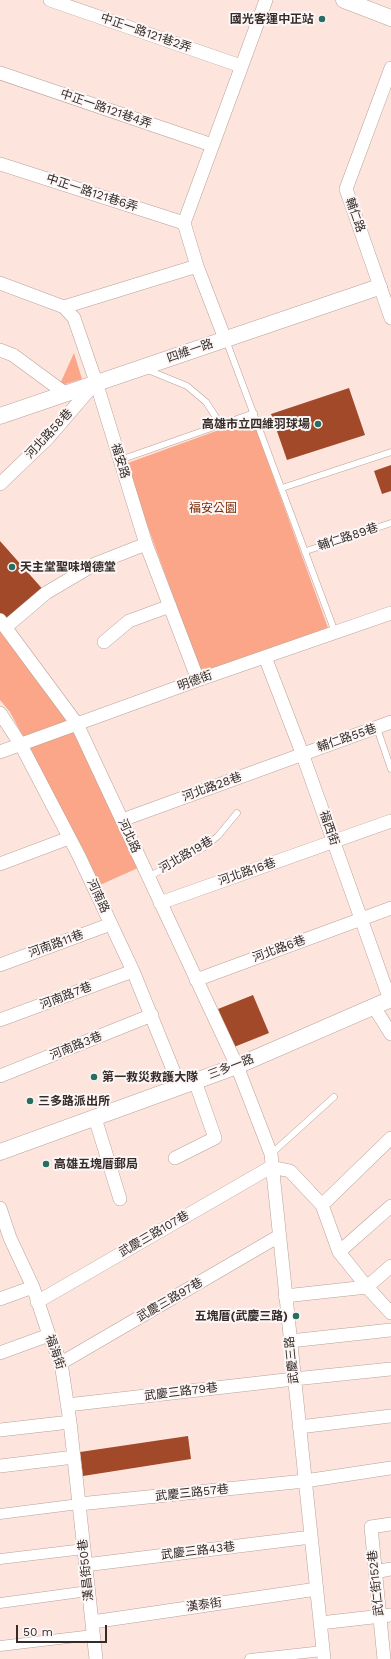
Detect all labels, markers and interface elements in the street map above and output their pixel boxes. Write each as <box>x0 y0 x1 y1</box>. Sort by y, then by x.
street label: 中正一路121巷2弄 <box>99 11 193 55</box>
place label: 國光客運中正站 <box>230 12 314 26</box>
marker: 國光客運中正站 <box>317 14 327 24</box>
street label: 中正一路121巷4弄 <box>58 87 154 131</box>
street label: 中正一路121巷6弄 <box>44 171 140 215</box>
street label: 輔仁路 <box>342 196 368 234</box>
street label: 四維一路 <box>165 336 215 366</box>
street label: 河北路58巷 <box>22 406 76 462</box>
place label: 高雄市立四維羽球場 <box>202 417 310 431</box>
marker: 高雄市立四維羽球場 <box>313 419 323 429</box>
street label: 福安路 <box>108 442 132 480</box>
park label: 福安公園 <box>189 501 237 515</box>
street label: 輔仁路89巷 <box>316 520 380 554</box>
place label: 天主堂聖味增德堂 <box>20 560 116 574</box>
marker: 天主堂聖味增德堂 <box>7 562 17 572</box>
street label: 明德街 <box>176 668 214 694</box>
street label: 輔仁路55巷 <box>315 721 379 755</box>
street label: 河北路28巷 <box>180 770 244 804</box>
street label: 福西街 <box>316 809 342 847</box>
street label: 河北路 <box>115 817 143 855</box>
street label: 河北路19巷 <box>156 834 216 876</box>
street label: 河北路16巷 <box>216 855 278 889</box>
street label: 河南路 <box>84 877 112 915</box>
street label: 河南路11巷 <box>27 927 85 961</box>
street label: 河北路6巷 <box>251 933 307 965</box>
street label: 河南路7巷 <box>38 979 94 1013</box>
street label: 河南路3巷 <box>48 1029 104 1063</box>
street label: 三多一路 <box>206 1052 256 1082</box>
place label: 第一救災救護大隊 <box>102 1070 198 1084</box>
marker: 第一救災救護大隊 <box>89 1072 99 1082</box>
place label: 三多路派出所 <box>38 1094 110 1108</box>
marker: 三多路派出所 <box>25 1096 35 1106</box>
place label: 高雄五塊厝郵局 <box>54 1157 138 1171</box>
marker: 高雄五塊厝郵局 <box>41 1159 51 1169</box>
street label: 武慶三路107巷 <box>116 1208 192 1260</box>
street label: 武慶三路97巷 <box>134 1275 206 1325</box>
place label: 五塊厝(武慶三路) <box>195 1309 288 1323</box>
marker: 五塊厝(武慶三路) <box>291 1311 301 1321</box>
street label: 福海街 <box>42 1333 68 1371</box>
street label: 武慶三路 <box>282 1335 302 1385</box>
street label: 武慶三路79巷 <box>143 1380 219 1404</box>
street label: 武慶三路57巷 <box>155 1482 229 1504</box>
street label: 漢昌街50巷 <box>76 1538 96 1602</box>
street label: 武慶三路43巷 <box>160 1539 236 1563</box>
street label: 武仁街152巷 <box>365 1549 387 1617</box>
street label: 漢泰街 <box>185 1595 223 1615</box>
scale bar <box>18 1617 109 1643</box>
text: 50 m <box>23 1625 53 1639</box>

